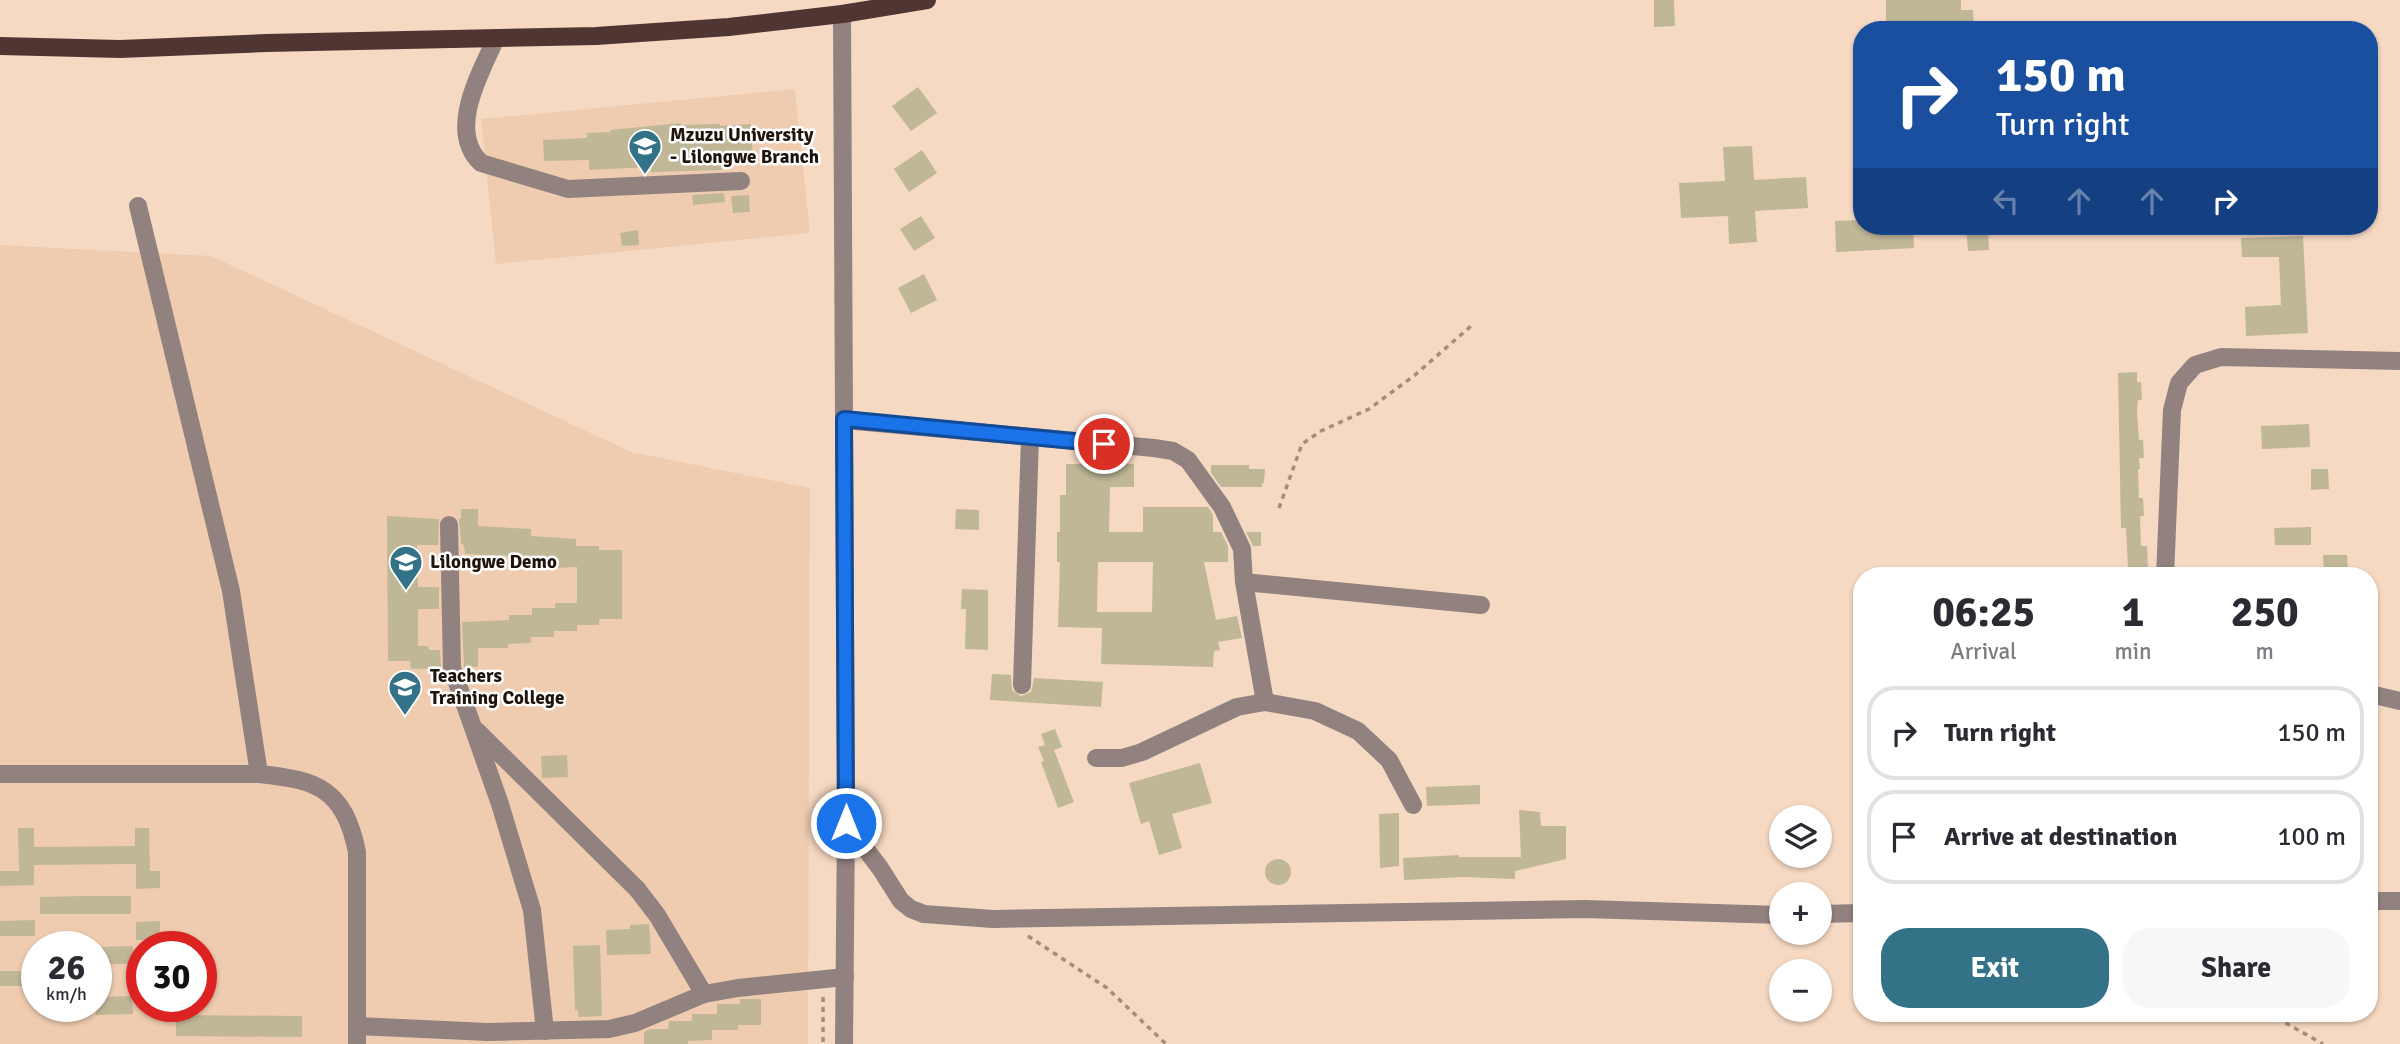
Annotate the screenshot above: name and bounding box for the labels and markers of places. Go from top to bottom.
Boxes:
place label: Mzuzu University - Lilongwe Branch [670,123,819,169]
school or university icon: Mzuzu University - Lilongwe Branch [626,127,664,176]
pin [1074,414,1134,474]
school or university icon: Lilongwe Demo [387,543,425,592]
place label: Lilongwe Demo [430,550,557,574]
place label: Teachers Training College [430,664,564,710]
school or university icon: Teachers Training College [386,668,424,717]

